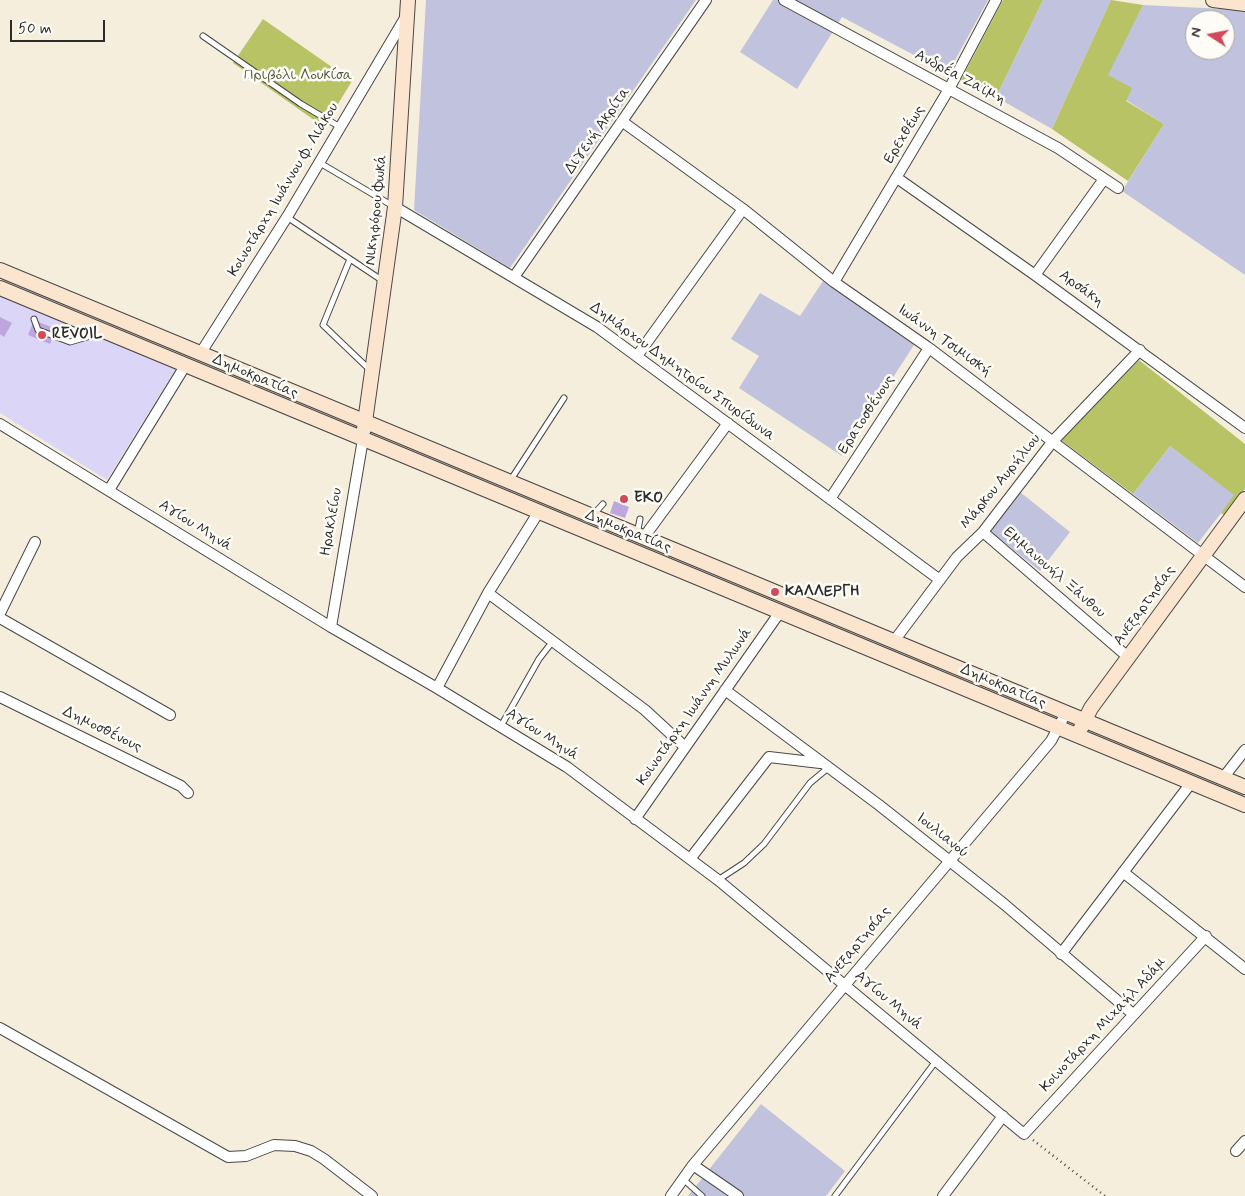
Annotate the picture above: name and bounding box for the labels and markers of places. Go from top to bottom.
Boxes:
place label: REVOIL [52,326,102,344]
marker: REVOIL [36,329,48,341]
place label: EKO [634,490,663,508]
marker: EKO [618,493,630,505]
place label: ΚΑΛΛΕΡΓΗ [785,583,860,601]
marker: ΚΑΛΛΕΡΓΗ [769,586,781,598]

